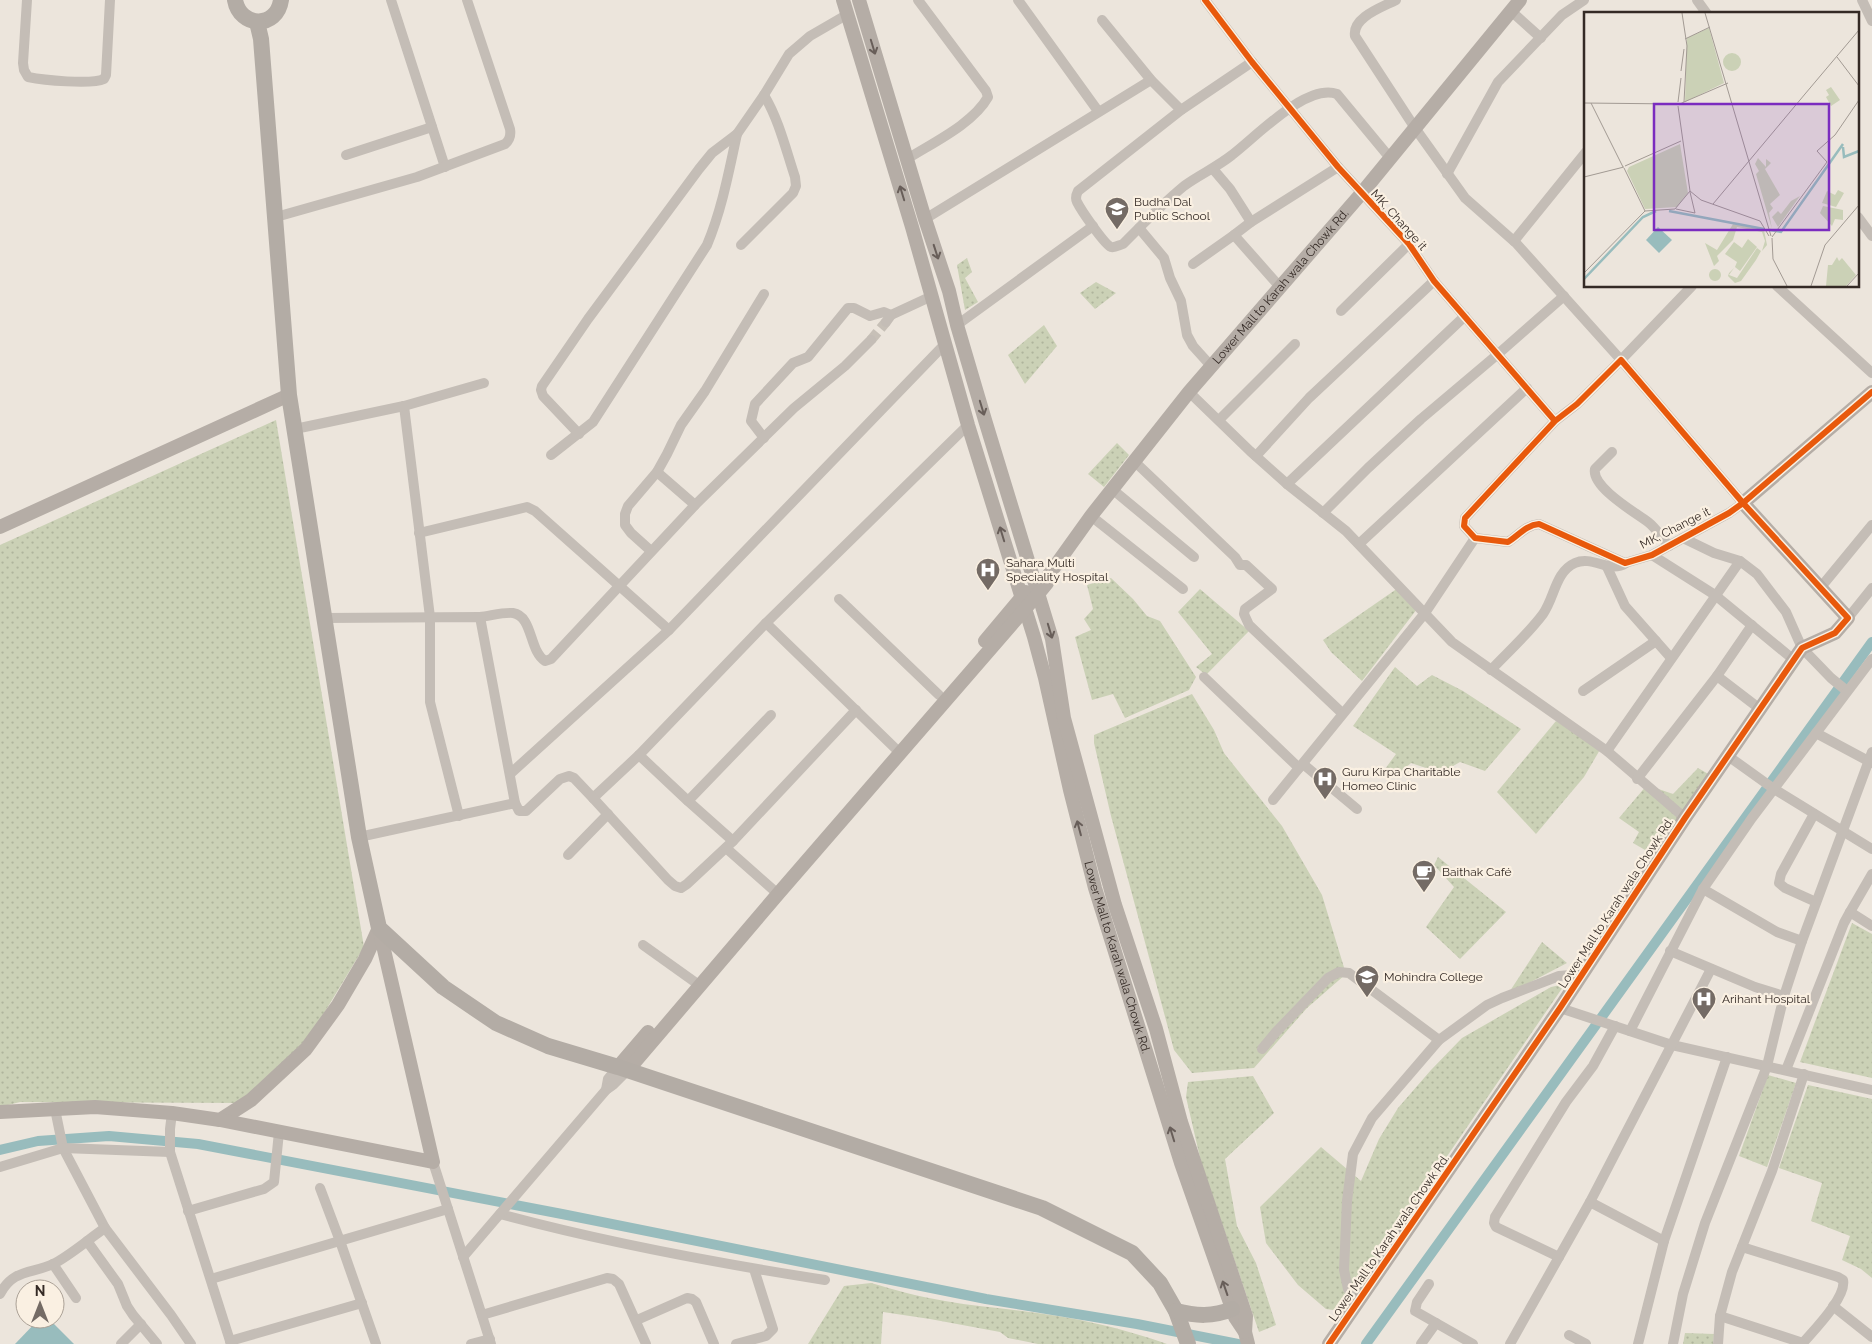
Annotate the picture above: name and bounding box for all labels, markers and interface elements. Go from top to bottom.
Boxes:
inset map [1584,12,1860,288]
one-way arrow [869,38,879,54]
one-way arrow [896,186,906,202]
street label: MK, Change it [1368,187,1430,253]
place label: Budha Dal Public School [1134,195,1211,223]
school or university icon: Budha Dal Public School [1104,196,1130,230]
street label: Lower Mall to Karah wala Chowk Rd. [1210,206,1352,367]
one-way arrow [932,244,941,260]
one-way arrow [977,400,987,416]
street label: MK, Change it [1638,504,1712,552]
one-way arrow [996,526,1006,542]
place label: Sahara Multi Speciality Hospital [1006,556,1109,584]
hospital icon: Sahara Multi Speciality Hospital [975,557,1001,591]
one-way arrow [1045,622,1055,638]
place label: Guru Kirpa Charitable Homeo Clinic [1342,765,1461,793]
hospital icon: Guru Kirpa Charitable Homeo Clinic [1312,766,1338,800]
street label: Lower Mall to Karah wala Chowk Rd. [1556,815,1676,991]
one-way arrow [1074,820,1084,836]
cafe icon: Baithak Café [1411,859,1437,893]
street label: Lower Mall to Karah wala Chowk Rd. [1081,860,1153,1055]
place label: Baithak Café [1442,865,1512,879]
school or university icon: Mohindra College [1354,964,1380,998]
place label: Mohindra College [1384,970,1483,984]
hospital icon: Arihant Hospital [1691,986,1717,1020]
place label: Arihant Hospital [1722,992,1811,1006]
one-way arrow [1167,1127,1176,1142]
street label: Lower Mall to Karah wala Chowk Rd. [1326,1152,1452,1324]
north arrow [15,1279,65,1329]
one-way arrow [1220,1280,1229,1296]
text: N [35,1283,45,1299]

